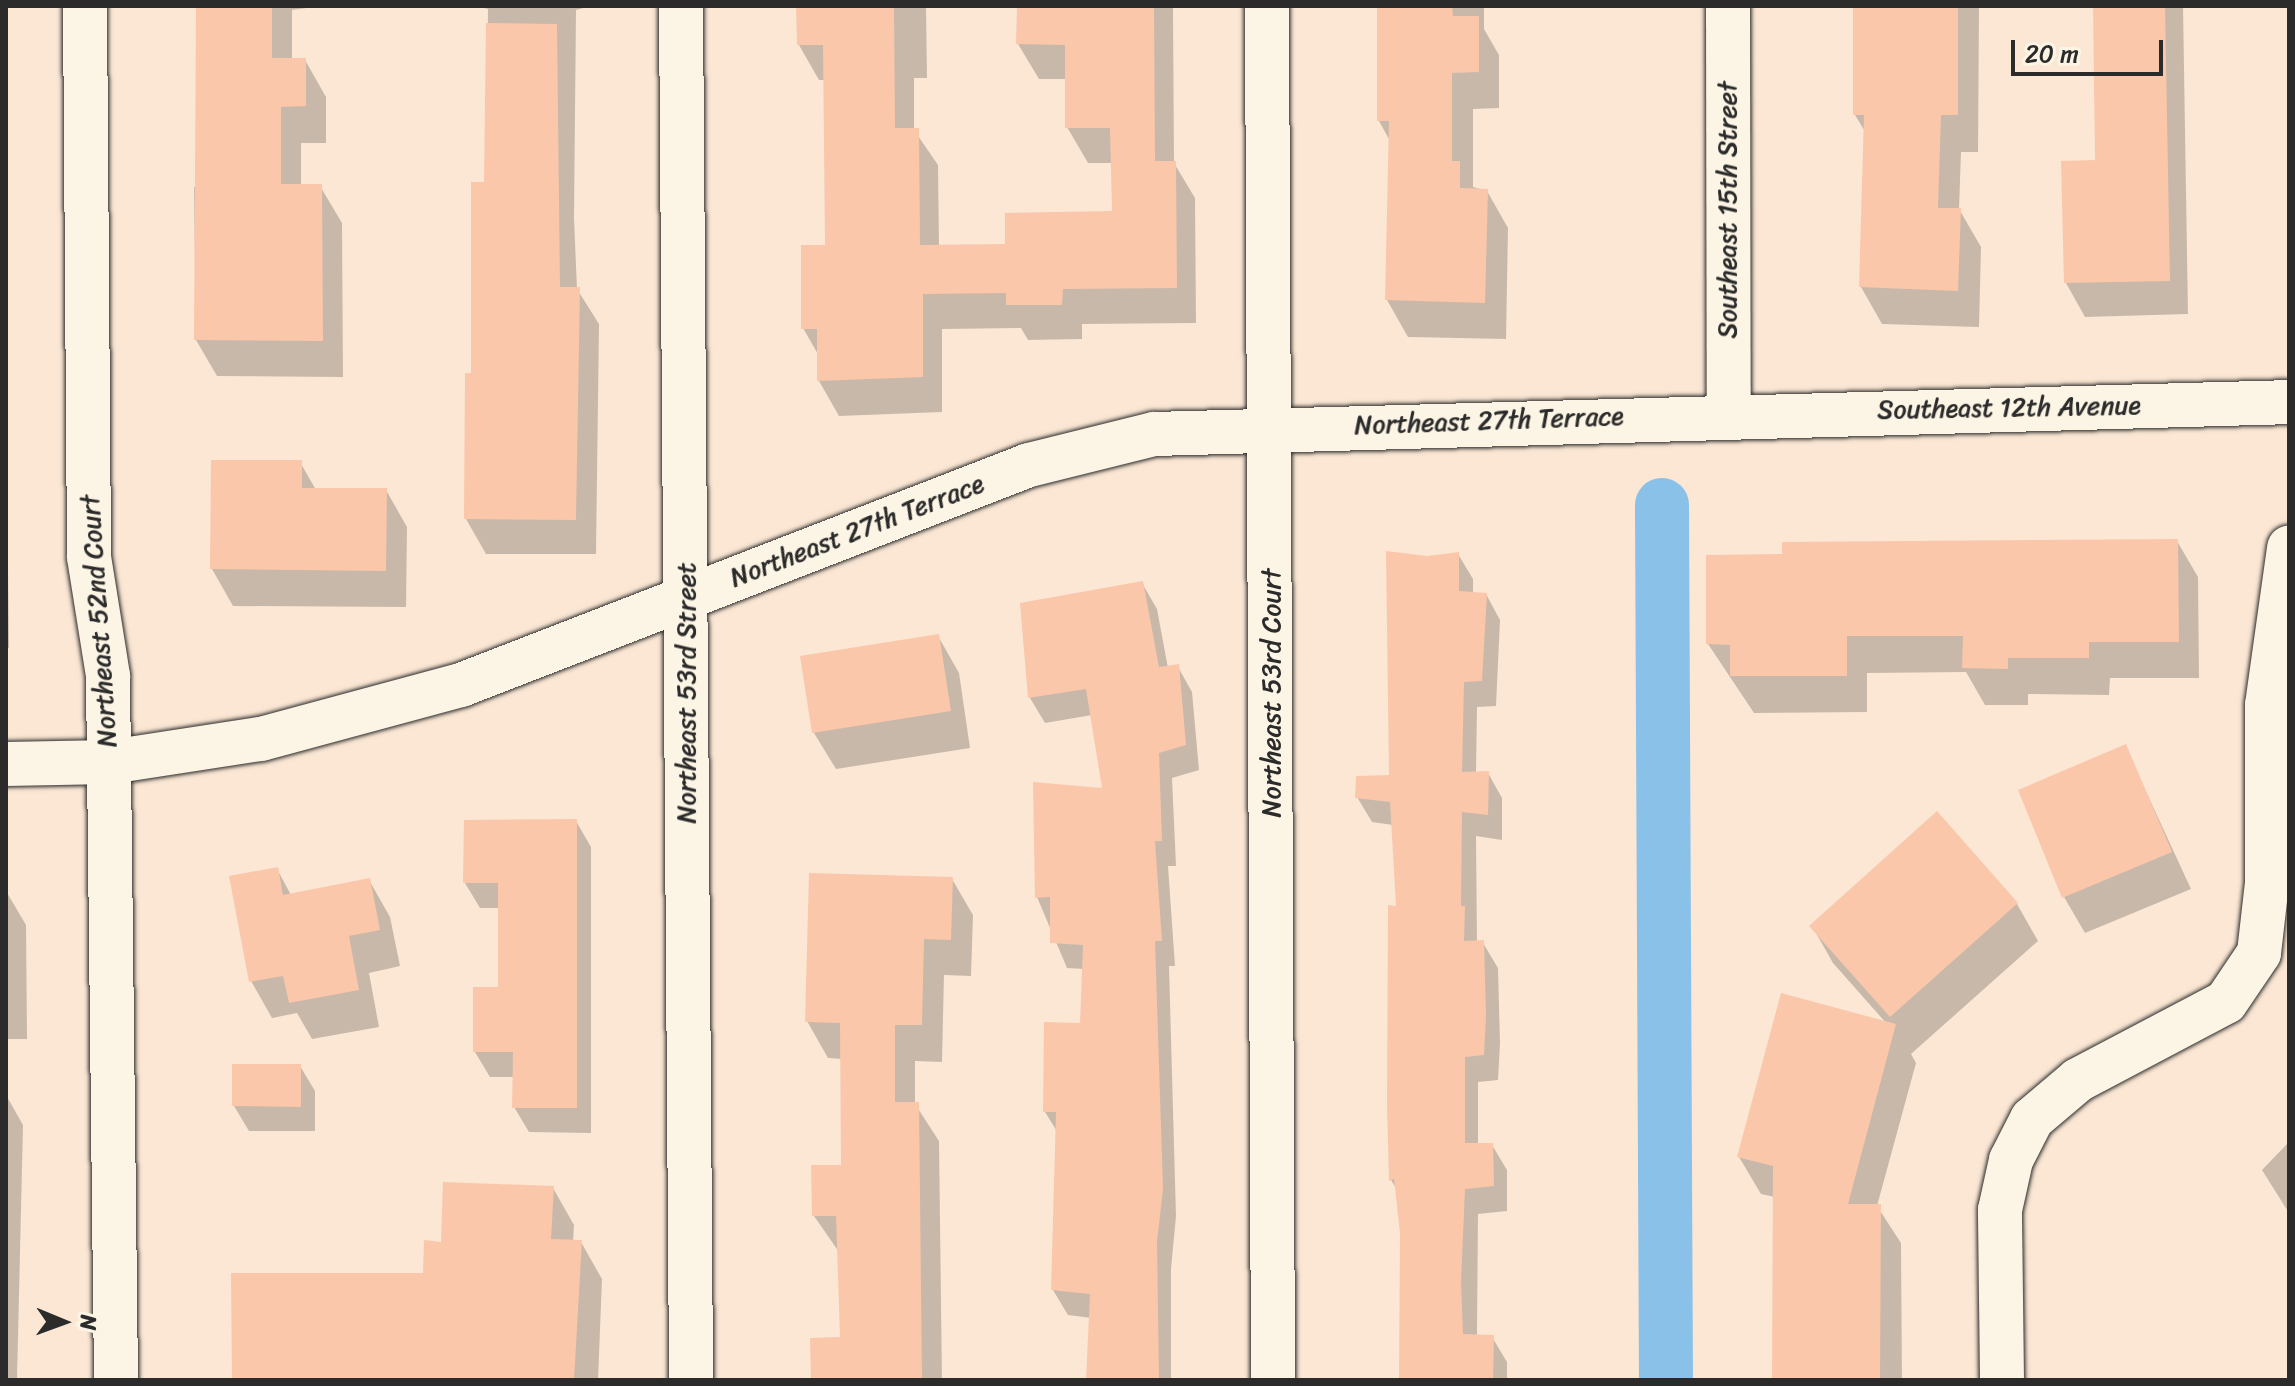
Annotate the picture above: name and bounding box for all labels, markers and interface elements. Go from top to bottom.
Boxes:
scale bar [2015,24,2167,74]
text: 20 m [2025,33,2079,75]
street label: Southeast 15th Street [1712,81,1744,339]
street label: Southeast 12th Avenue [1877,390,2141,426]
street label: Northeast 27th Terrace [1353,401,1625,441]
street label: Northeast 27th Terrace [725,468,989,594]
street label: Northeast 52nd Court [75,493,123,749]
street label: Northeast 53rd Street [671,563,703,823]
street label: Northeast 53rd Court [1256,568,1288,818]
north arrow [24,1282,104,1362]
text: N [69,1314,108,1330]

